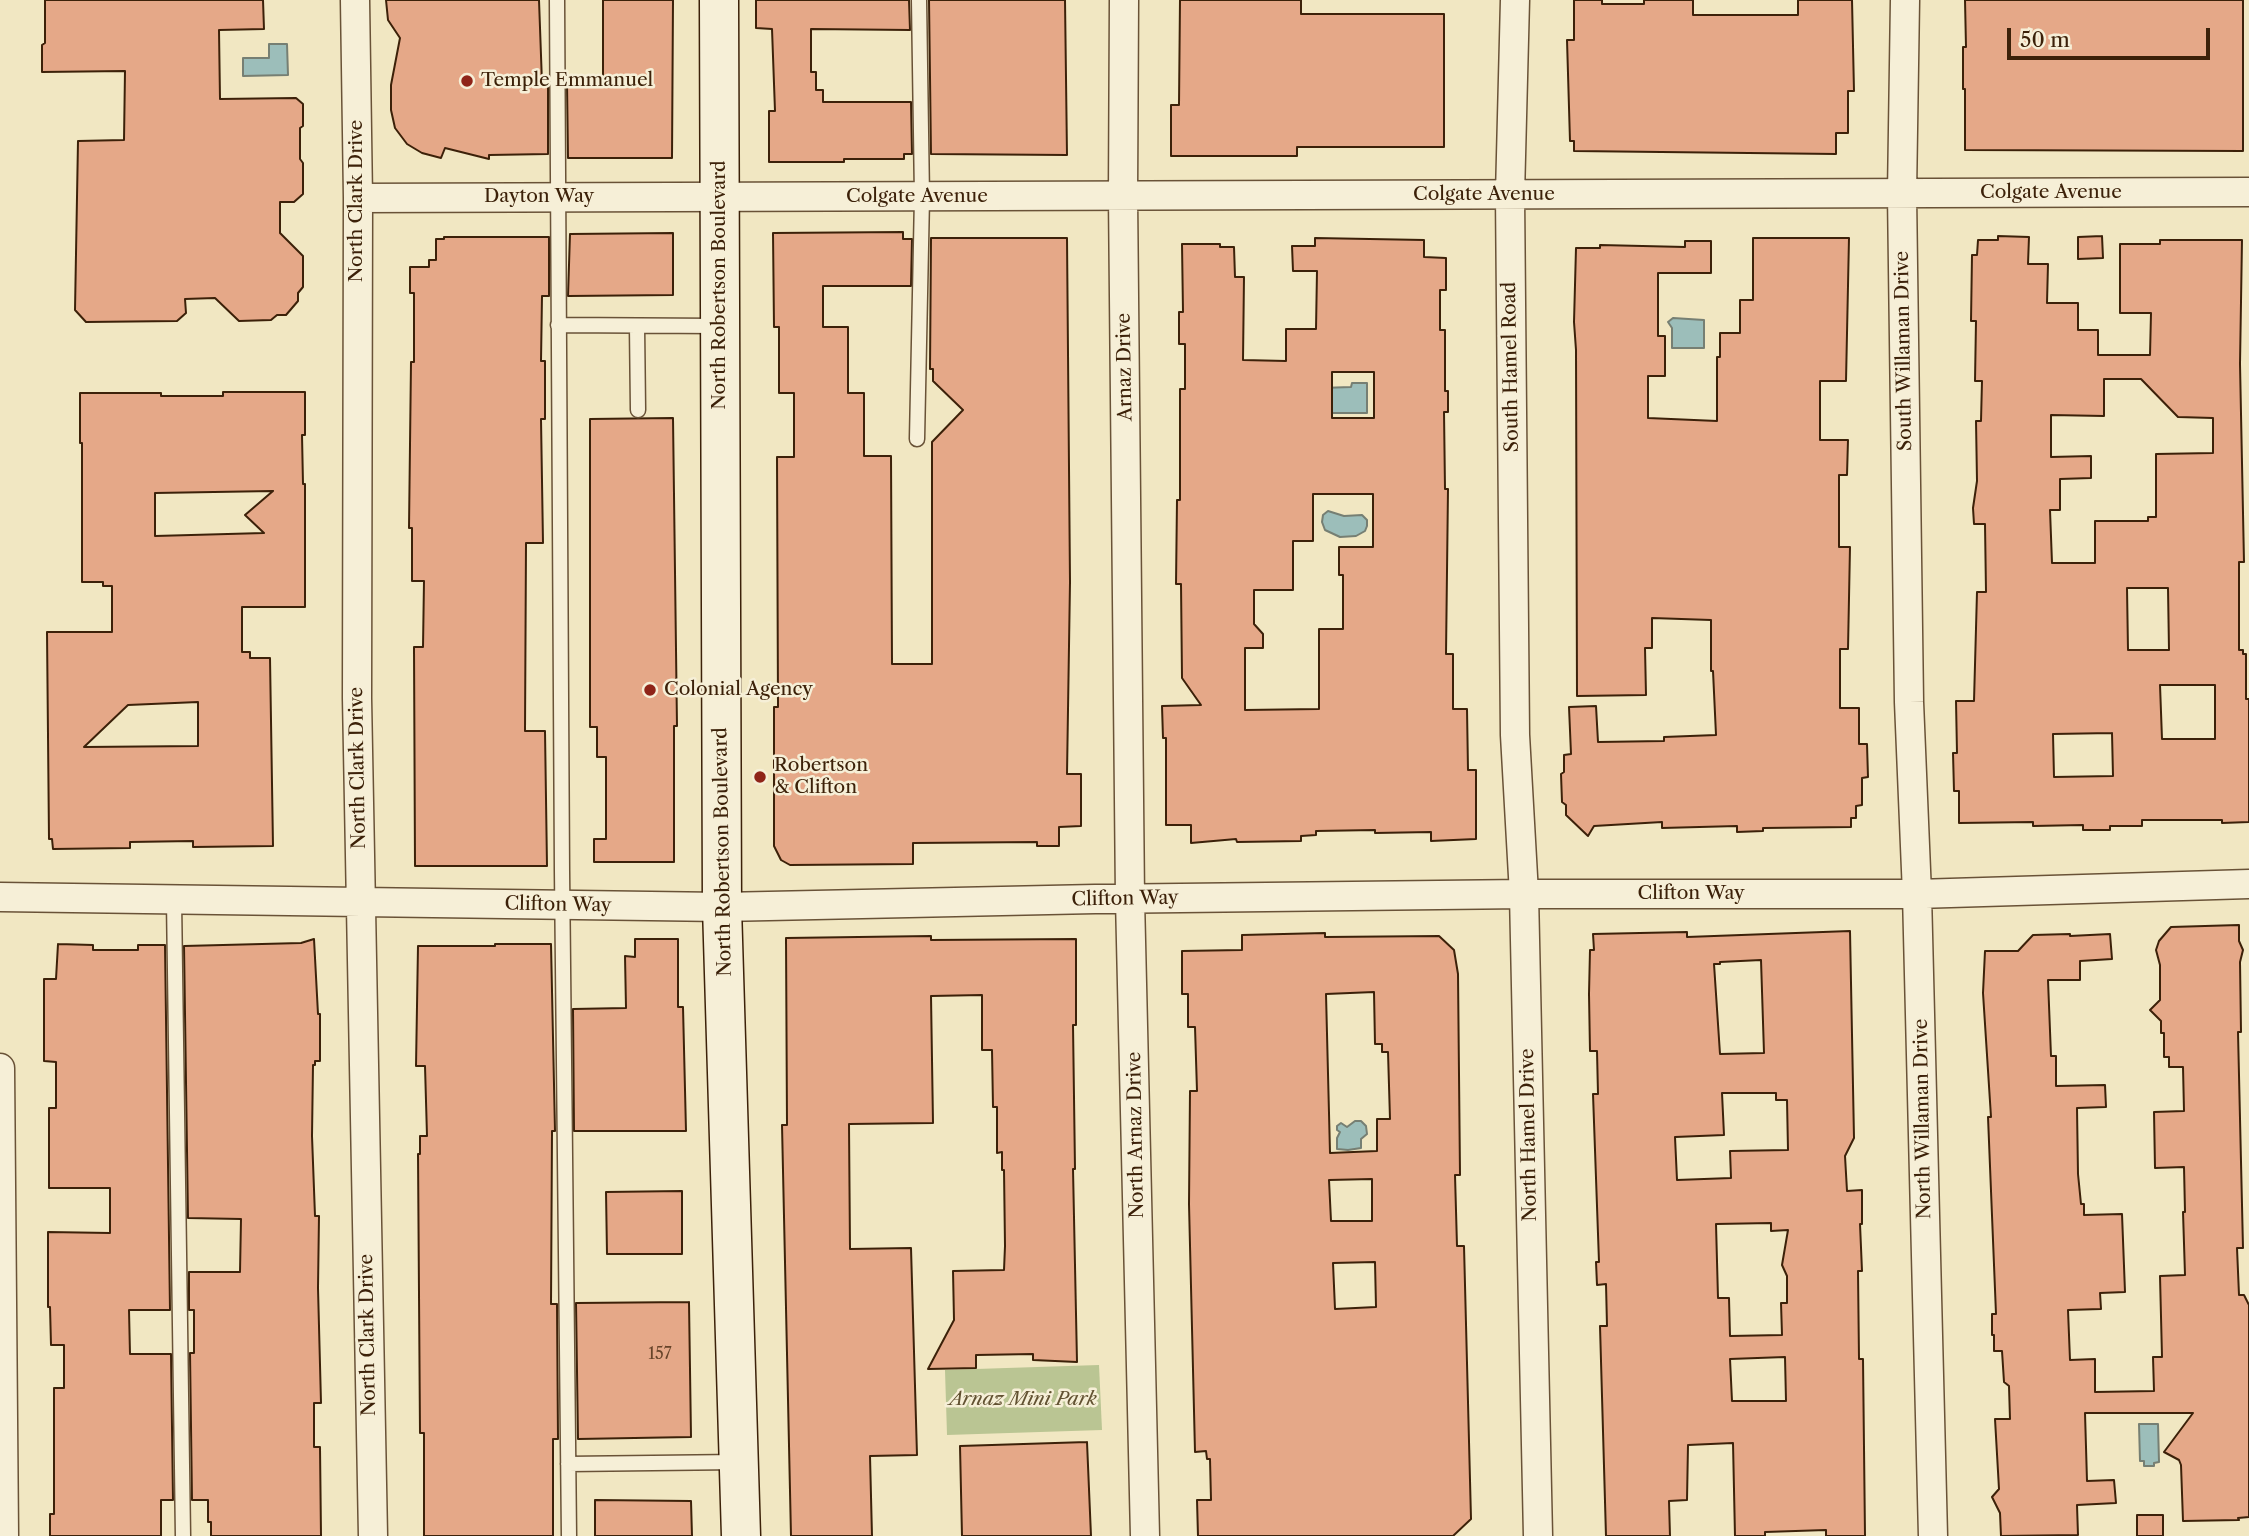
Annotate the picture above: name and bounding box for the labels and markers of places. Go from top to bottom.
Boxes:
place label: Temple Emmanuel [481,70,653,92]
marker: Temple Emmanuel [459,73,475,89]
place label: Colonial Agency [664,679,813,701]
marker: Colonial Agency [642,682,658,698]
place label: Robertson & Clifton [774,755,868,799]
marker: Robertson & Clifton [752,769,768,785]

